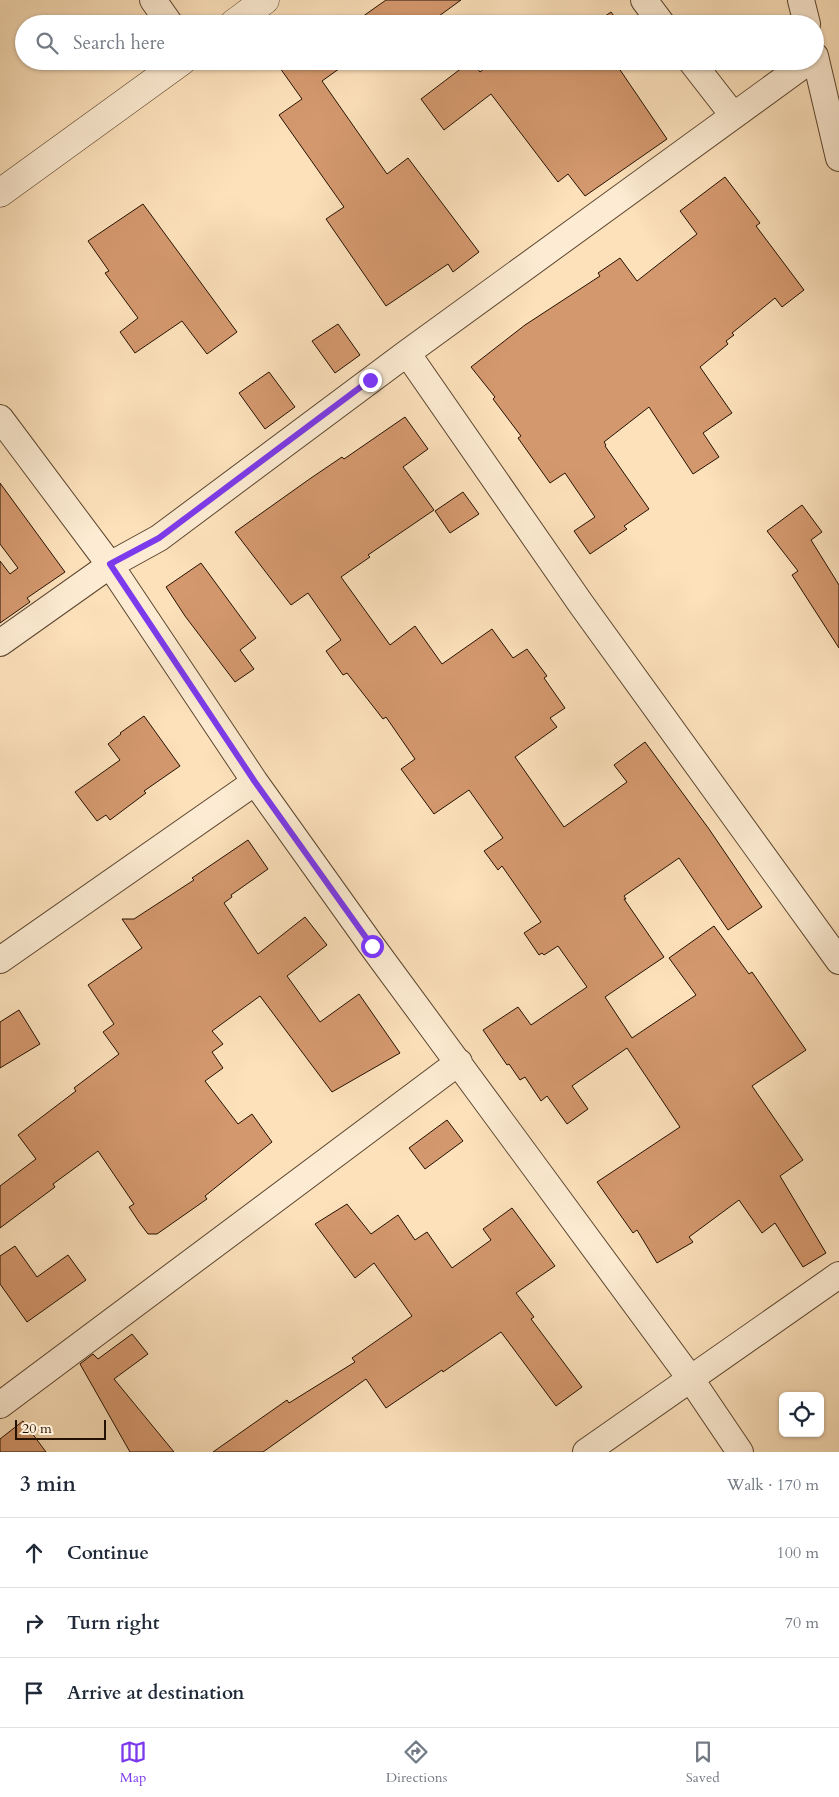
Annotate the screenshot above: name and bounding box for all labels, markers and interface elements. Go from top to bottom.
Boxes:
search box [15,15,824,70]
icon: search [33,29,61,57]
text: Search here [73,30,165,56]
route end [359,369,382,392]
route start [361,935,384,958]
map controls [779,1392,824,1437]
button: locate [779,1392,824,1437]
scale bar [15,1417,106,1440]
text: 20 m [22,1419,52,1438]
text: 3 min [20,1470,76,1499]
text: Walk · 170 m [727,1474,819,1496]
icon: ahead [20,1539,48,1567]
text: Continue [67,1540,149,1566]
text: 100 m [777,1542,819,1564]
icon: right [20,1609,48,1637]
text: Turn right [67,1610,159,1636]
text: 70 m [785,1612,819,1634]
icon: arrive [20,1679,48,1707]
text: Arrive at destination [67,1680,244,1706]
tab: Map [119,1738,147,1787]
tab: Directions [386,1738,447,1787]
tab: Saved [686,1738,720,1787]

